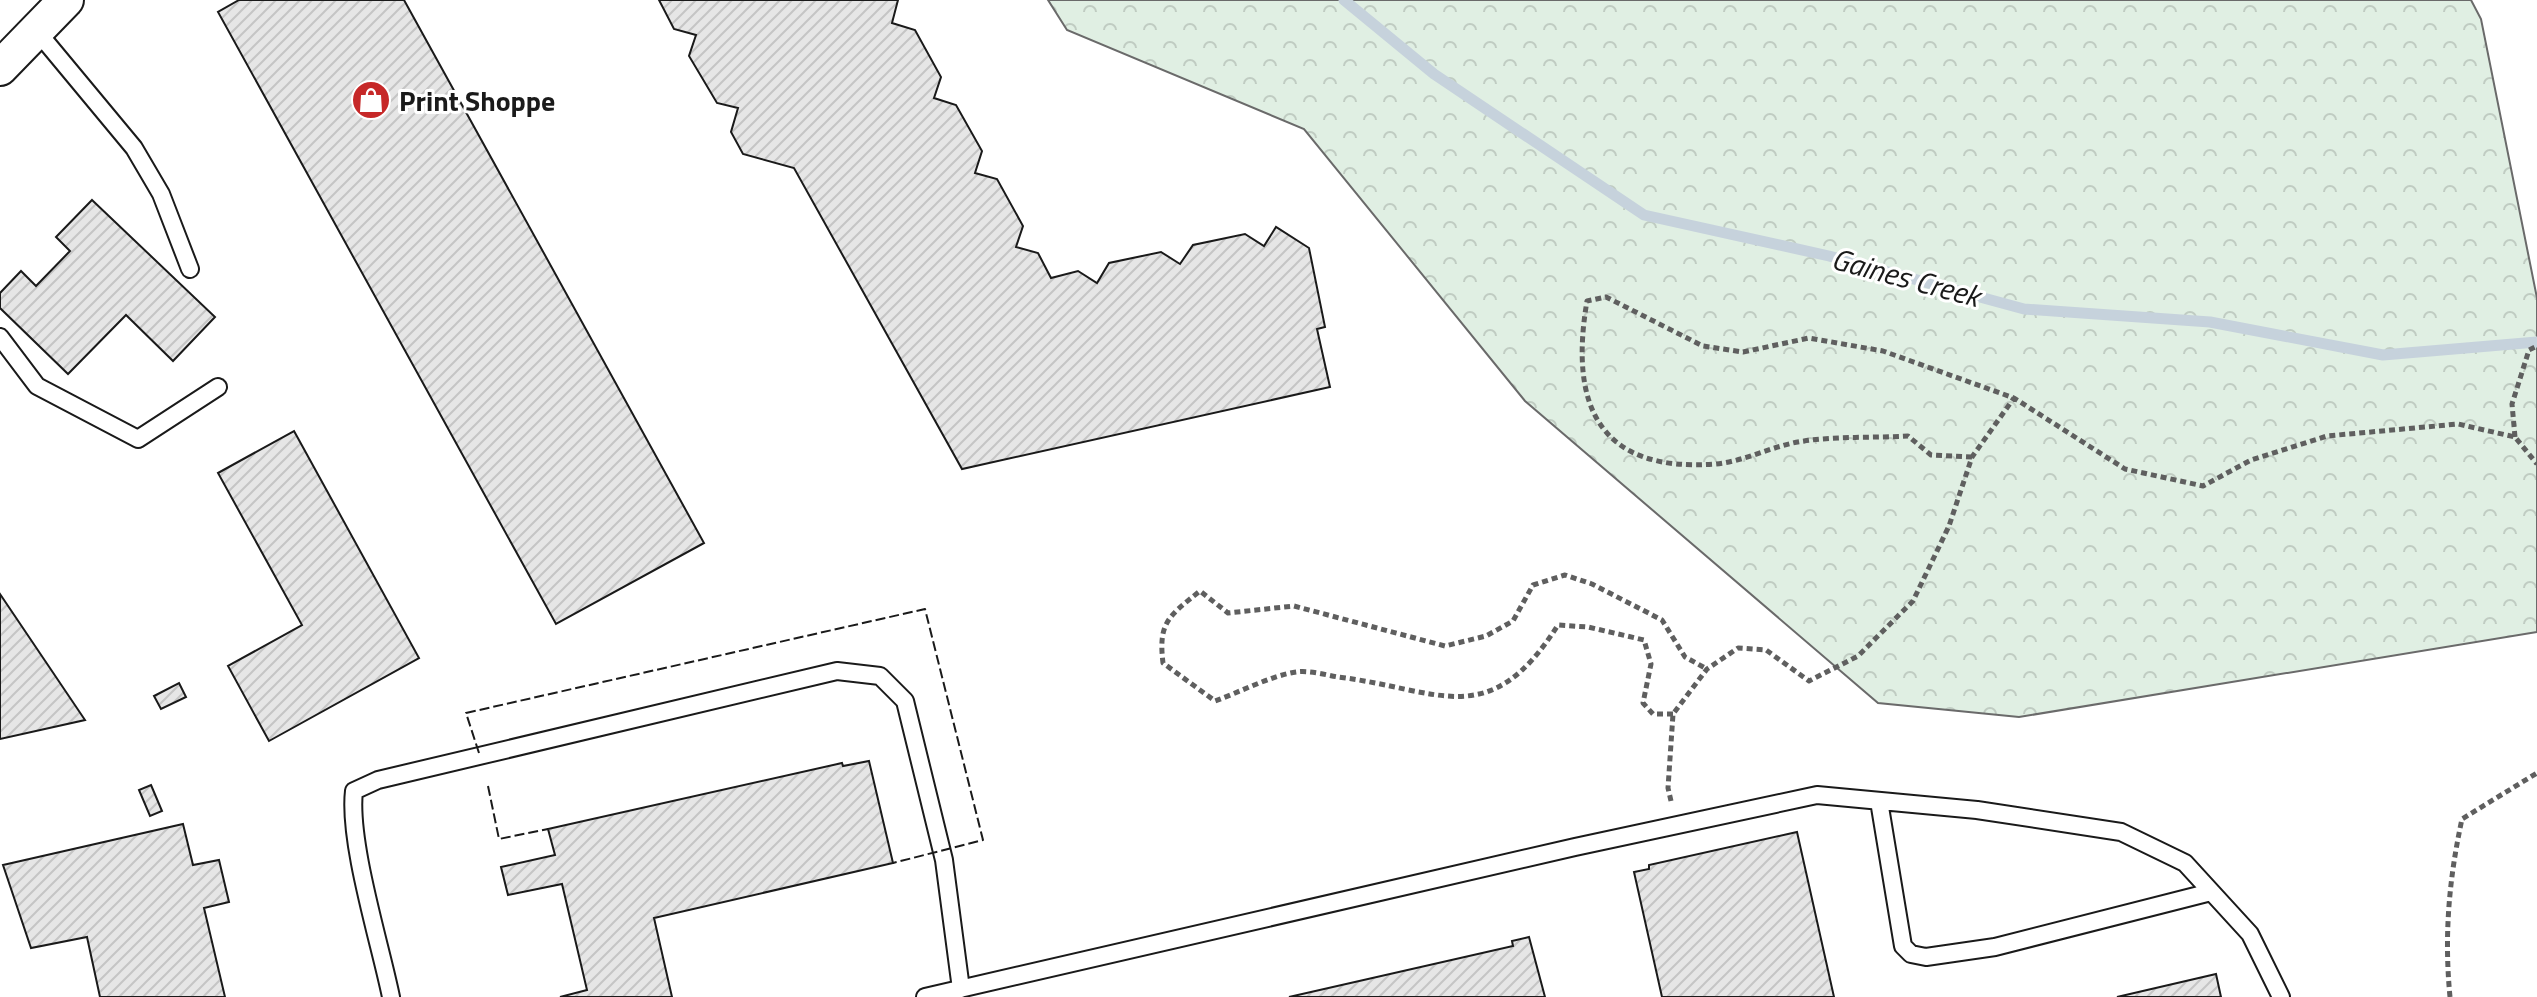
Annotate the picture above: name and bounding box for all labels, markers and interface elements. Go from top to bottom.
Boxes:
shop icon: Print Shoppe [350,79,392,121]
place label: Print Shoppe [399,79,555,122]
water label: Gaines Creek [1827,235,1989,320]

